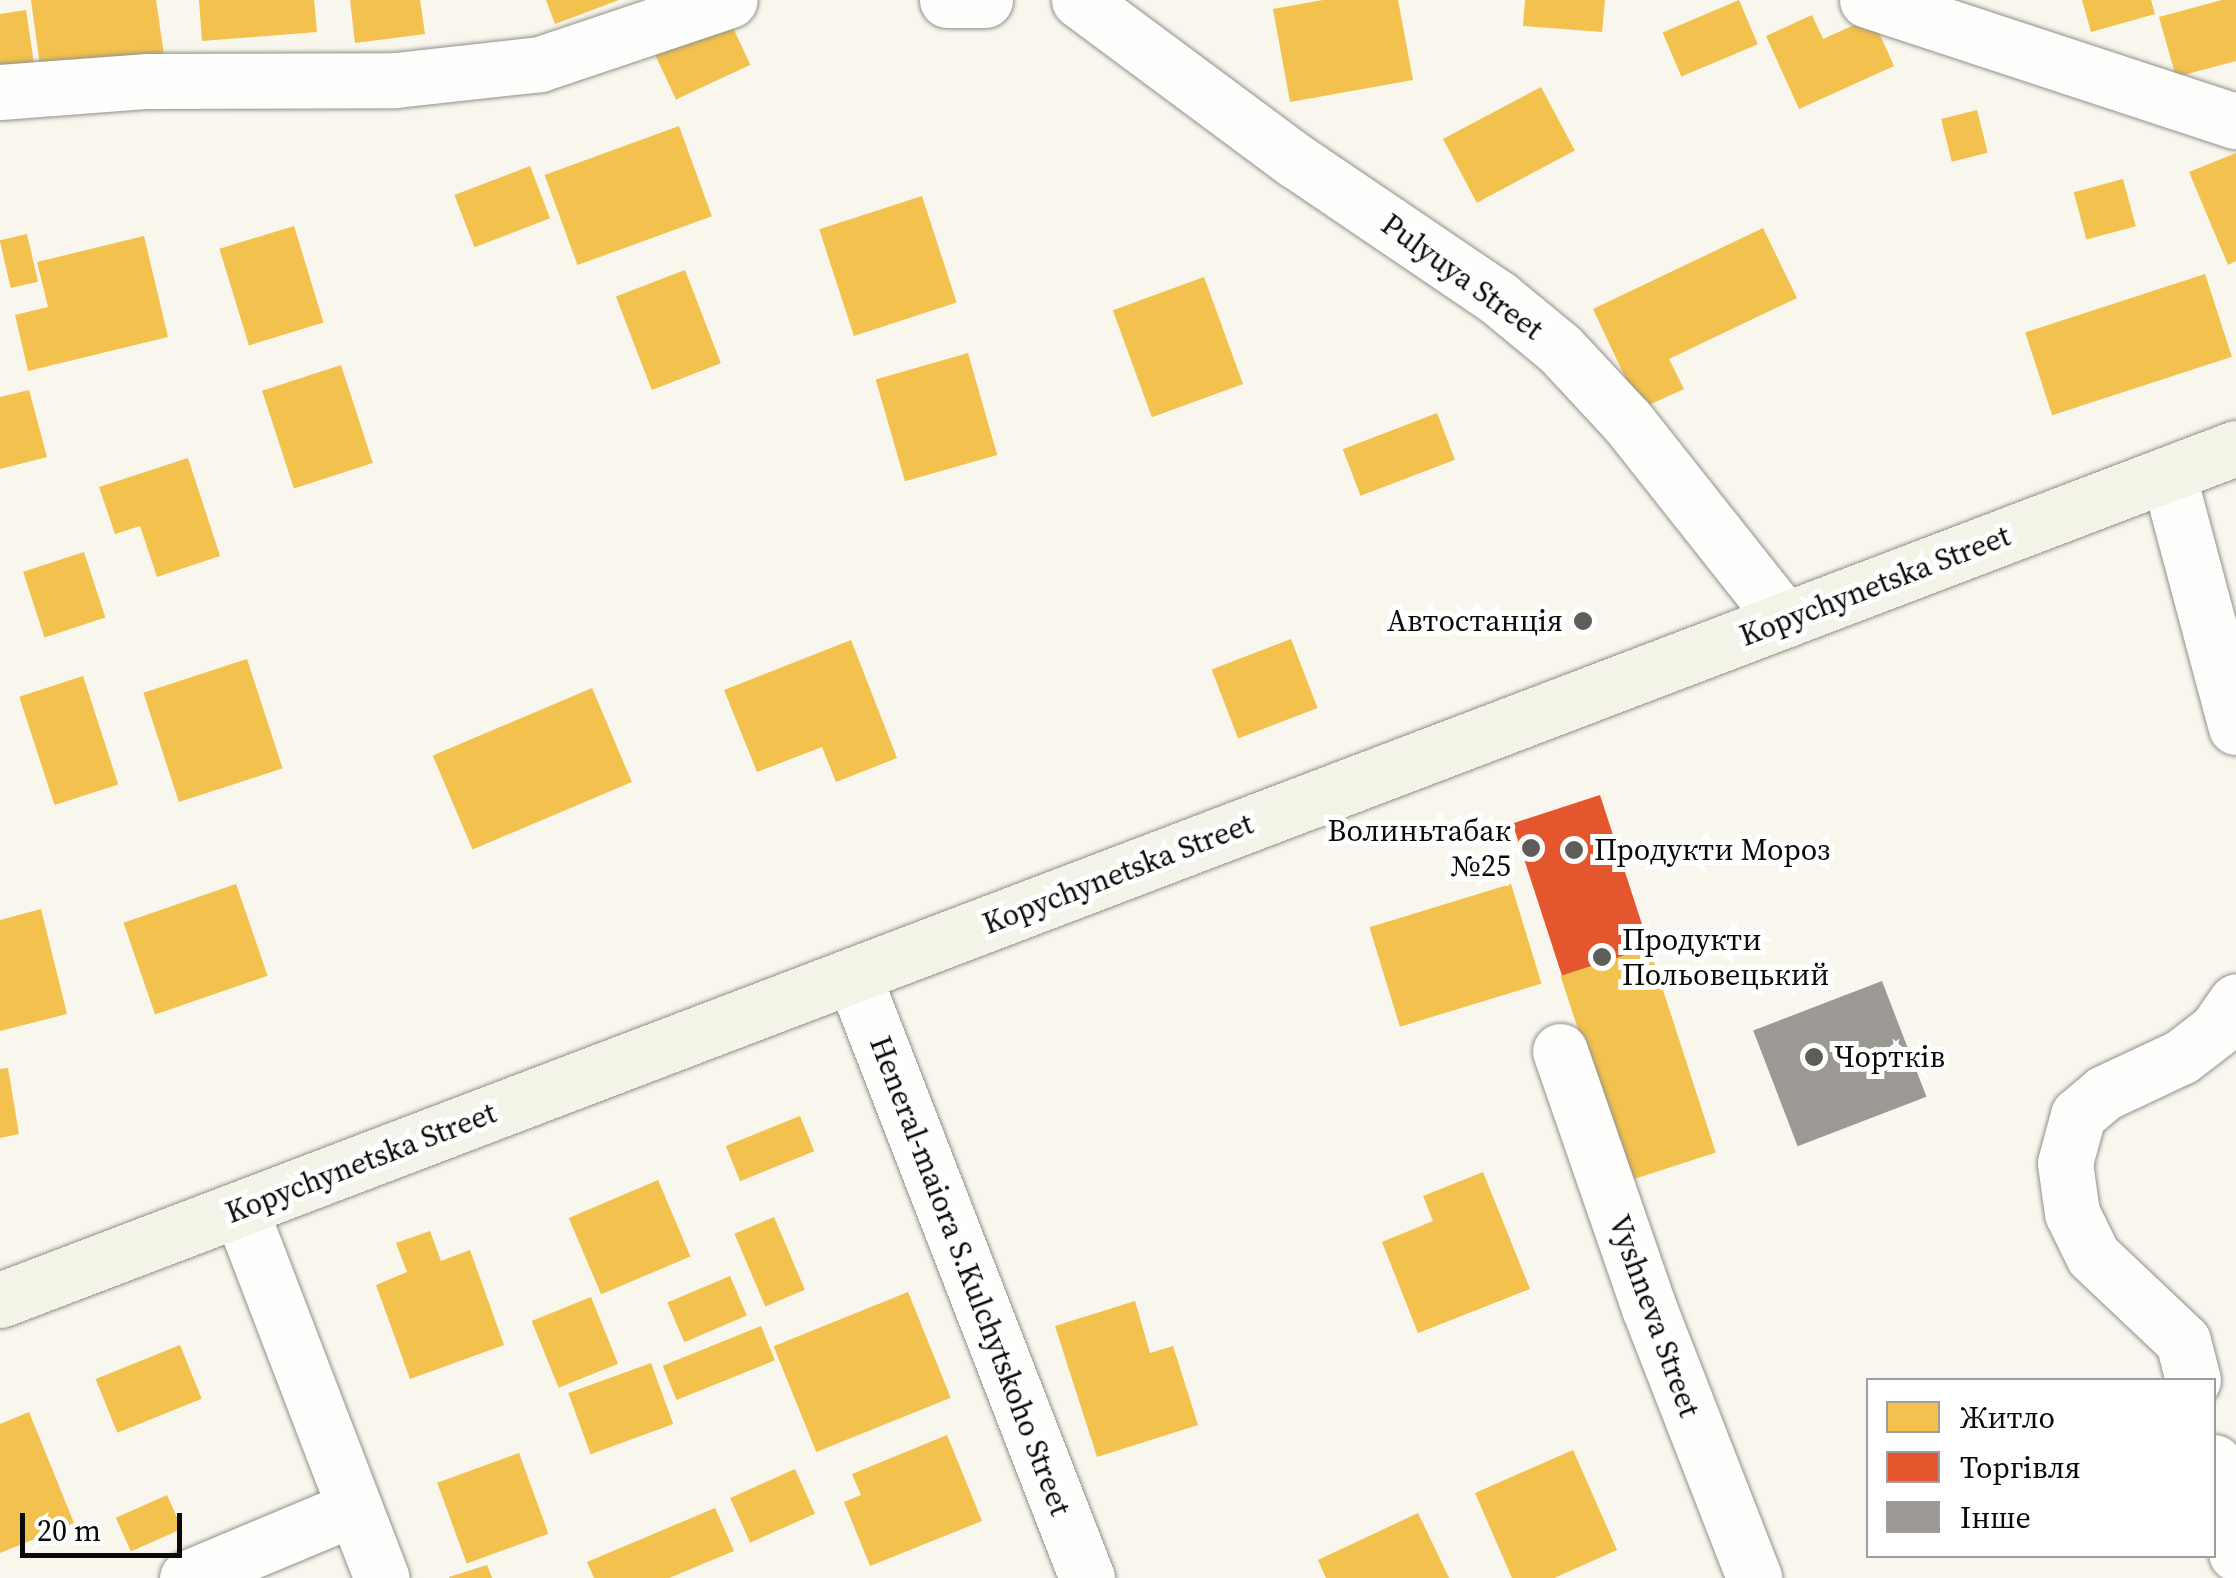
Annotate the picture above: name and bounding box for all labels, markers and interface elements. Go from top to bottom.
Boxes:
street label: Pulyuya Street [1374,206,1550,348]
street label: Kopychynetska Street [1735,518,2015,654]
place label: Автостанція [1387,603,1563,639]
marker: Автостанція [1572,610,1594,632]
street label: Kopychynetska Street [978,806,1258,942]
place label: Волиньтабак №25 [1328,813,1511,884]
place label: Продукти Мороз [1594,832,1830,868]
marker: Волиньтабак №25 [1520,837,1542,859]
marker: Продукти Мороз [1563,839,1585,861]
place label: Продукти Польовецький [1622,922,1829,992]
marker: Продукти Польовецький [1591,946,1613,968]
street label: Heneral-maiora S.Kulchytskoho Street [862,1031,1078,1521]
place label: Чортків [1834,1039,1945,1075]
marker: Чортків [1803,1046,1825,1068]
street label: Kopychynetska Street [221,1095,501,1231]
street label: Vyshneva Street [1601,1210,1707,1422]
legend [1866,1378,2216,1558]
text: Житло [1960,1397,2055,1438]
text: Торгівля [1960,1447,2081,1488]
scale bar [25,1493,188,1555]
text: Інше [1960,1497,2031,1538]
text: 20 m [37,1510,101,1551]

